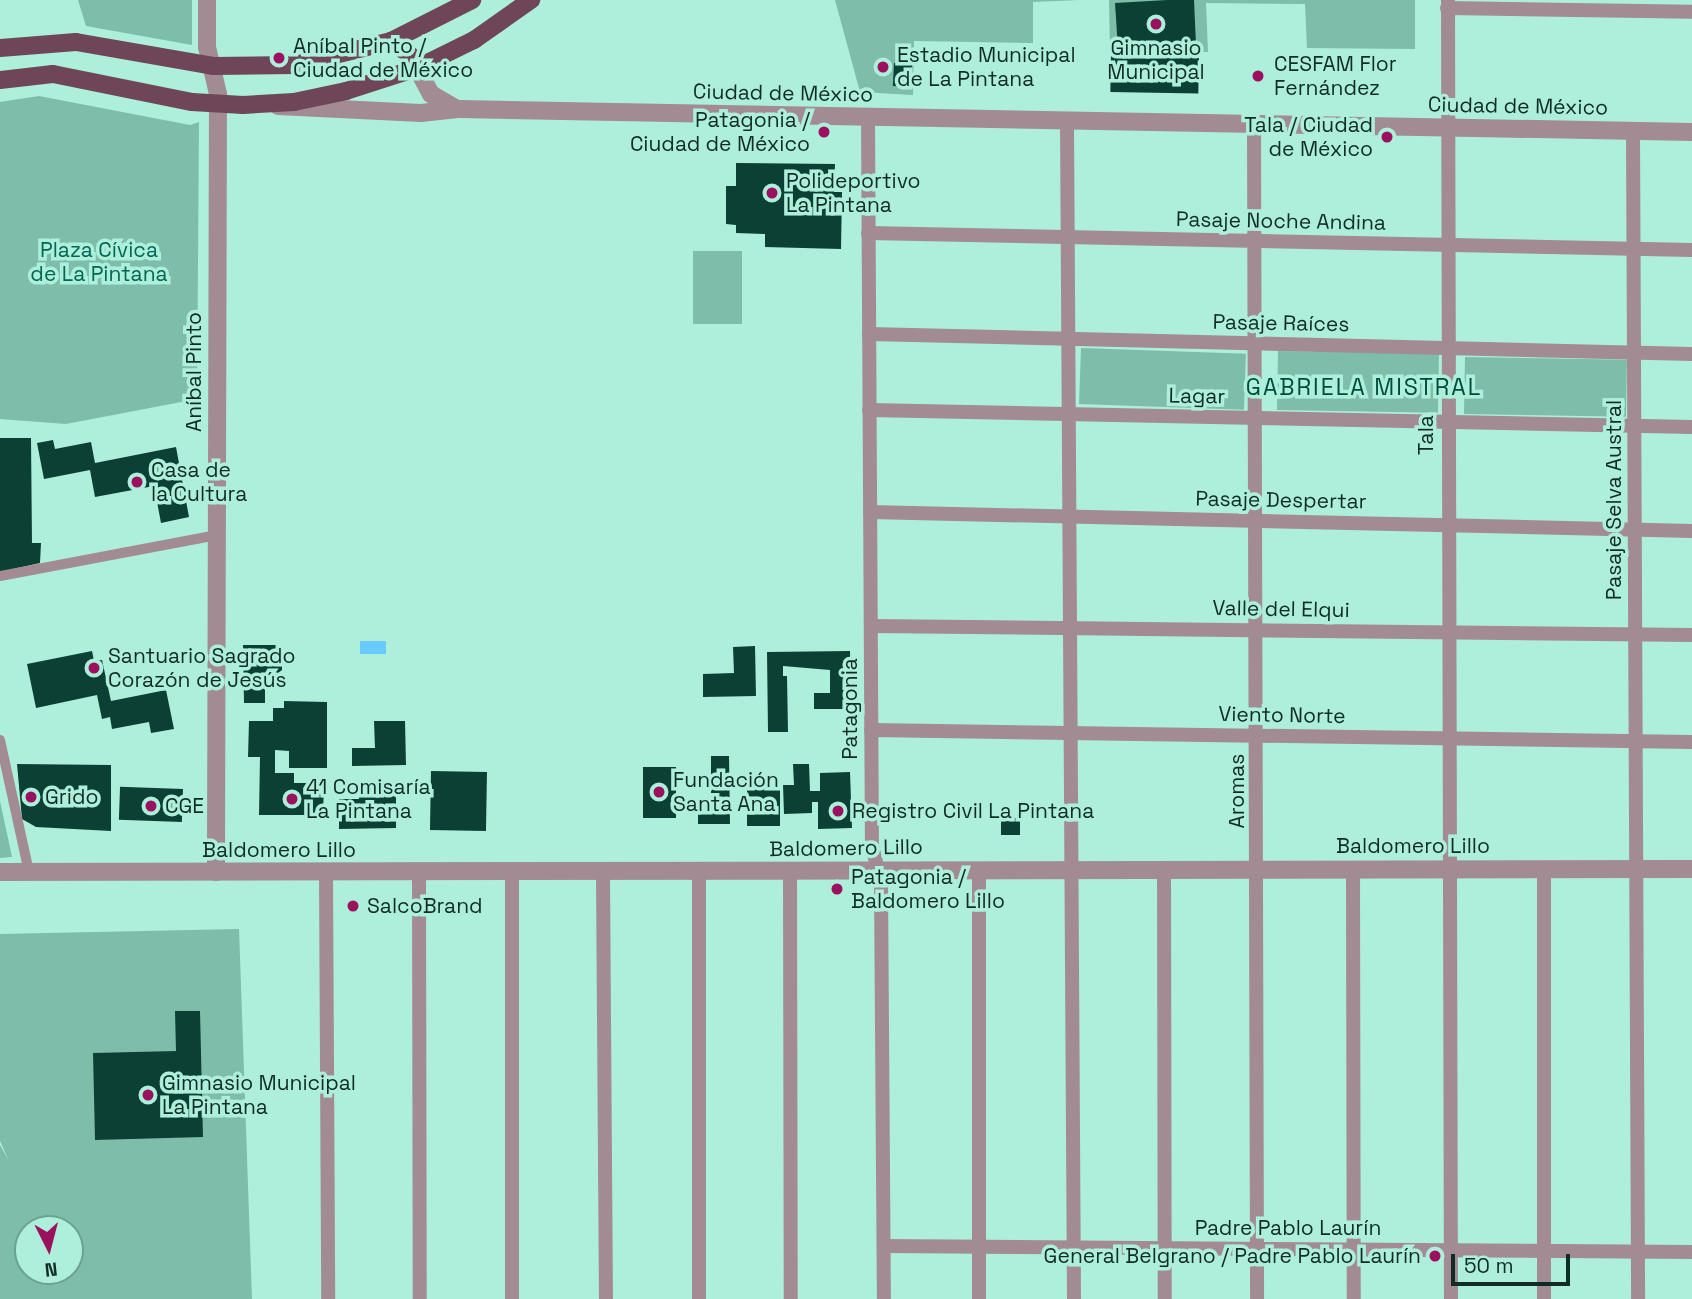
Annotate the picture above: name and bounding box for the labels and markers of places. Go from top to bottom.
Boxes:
marker: Gimnasio Municipal [1148,16,1164,32]
place label: Aníbal Pinto / Ciudad de México [293,33,473,83]
place label: Gimnasio Municipal [1107,35,1205,85]
place label: Estadio Municipal de La Pintana [897,42,1076,92]
marker: Aníbal Pinto / Ciudad de México [271,50,287,66]
place label: CESFAM Flor Fernández [1274,51,1397,101]
marker: Estadio Municipal de La Pintana [875,59,891,75]
marker: CESFAM Flor Fernández [1248,66,1268,86]
place label: Patagonia / Ciudad de México [630,107,810,157]
place label: Tala / Ciudad de México [1244,112,1373,162]
marker: Patagonia / Ciudad de México [816,124,832,140]
marker: Tala / Ciudad de México [1379,129,1395,145]
place label: Polideportivo La Pintana [786,168,921,218]
marker: Polideportivo La Pintana [764,185,780,201]
place label: Casa de la Cultura [151,457,247,507]
marker: Casa de la Cultura [129,474,145,490]
place label: Santuario Sagrado Corazón de Jesús [108,643,296,693]
marker: Santuario Sagrado Corazón de Jesús [86,660,102,676]
place label: Fundación Santa Ana [673,767,779,817]
place label: 41 Comisaría La Pintana [306,774,431,824]
place label: Grido [45,784,98,810]
marker: Fundación Santa Ana [651,784,667,800]
marker: Grido [23,789,39,805]
marker: 41 Comisaría La Pintana [284,791,300,807]
place label: CGE [165,793,204,819]
marker: CGE [143,798,159,814]
place label: Registro Civil La Pintana [852,798,1094,824]
marker: Registro Civil La Pintana [830,803,846,819]
place label: Patagonia / Baldomero Lillo [851,864,1005,914]
marker: Patagonia / Baldomero Lillo [829,881,845,897]
place label: SalcoBrand [367,893,483,919]
marker: SalcoBrand [345,898,361,914]
place label: Gimnasio Municipal La Pintana [162,1070,356,1120]
marker: Gimnasio Municipal La Pintana [140,1087,156,1103]
place label: General Belgrano / Padre Pablo Laurín [1044,1243,1421,1269]
marker: General Belgrano / Padre Pablo Laurín [1427,1248,1443,1264]

